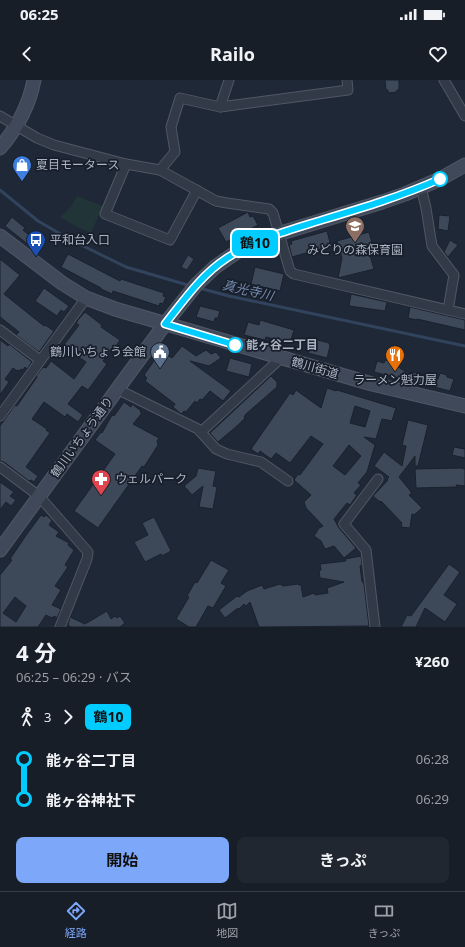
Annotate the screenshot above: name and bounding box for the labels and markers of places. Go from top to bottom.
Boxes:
shop icon: 夏目モータース [11,154,33,182]
place label: 夏目モータース [36,156,119,173]
unlabelled marker [432,171,448,187]
school or university icon: みどりの森保育園 [344,215,366,243]
bus stop icon: 平和台入口 [25,229,47,257]
place label: 平和台入口 [50,231,110,248]
place label: みどりの森保育園 [307,241,403,258]
place label: 能ヶ谷二丁目 [246,336,318,353]
marker: 能ヶ谷二丁目 [227,337,243,353]
public building icon: 鶴川いちょう会館 [149,341,171,369]
place label: 鶴川いちょう会館 [50,343,146,360]
restaurant icon: ラーメン魁力屋 [384,344,406,372]
place label: ラーメン魁力屋 [353,371,437,388]
pharmacy icon: ウェルパーク [90,468,112,496]
place label: ウェルパーク [115,470,187,487]

